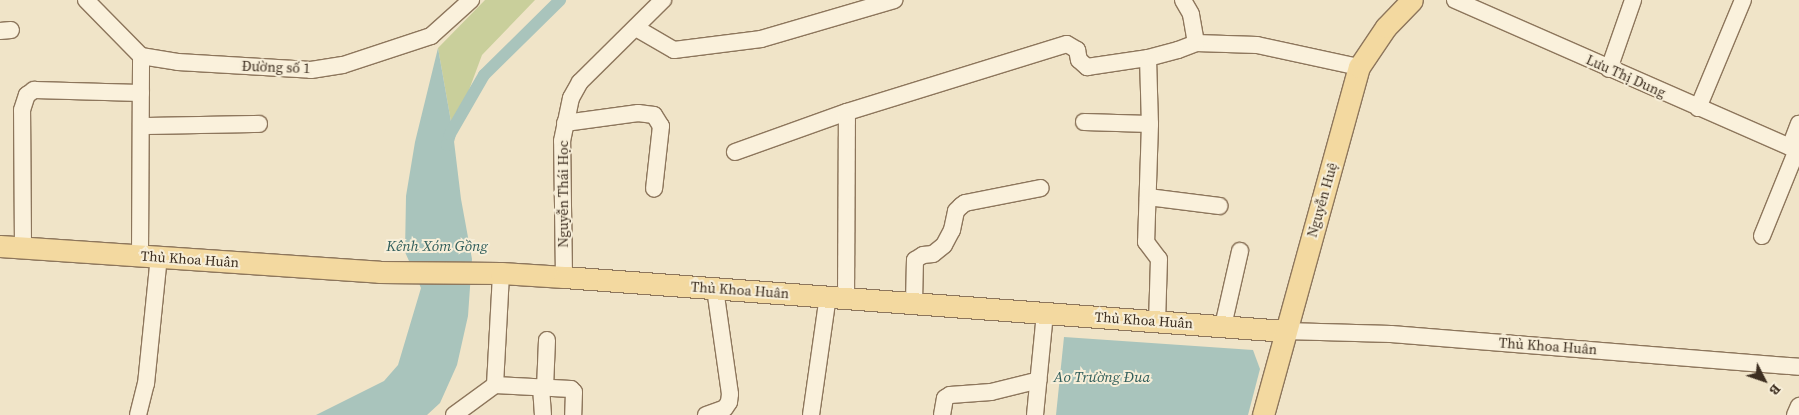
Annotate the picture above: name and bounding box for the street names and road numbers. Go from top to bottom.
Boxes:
street label: Lưu Thị Dung [1583,51,1669,101]
street label: Đường số 1 [241,57,311,77]
street label: Nguyễn Thái Học [555,140,571,248]
street label: Nguyễn Huệ [1303,161,1341,239]
street label: Thủ Khoa Huân [140,247,240,271]
street label: Thủ Khoa Huân [690,278,790,302]
street label: Thủ Khoa Huân [1094,308,1194,332]
street label: Thủ Khoa Huân [1498,334,1598,358]

